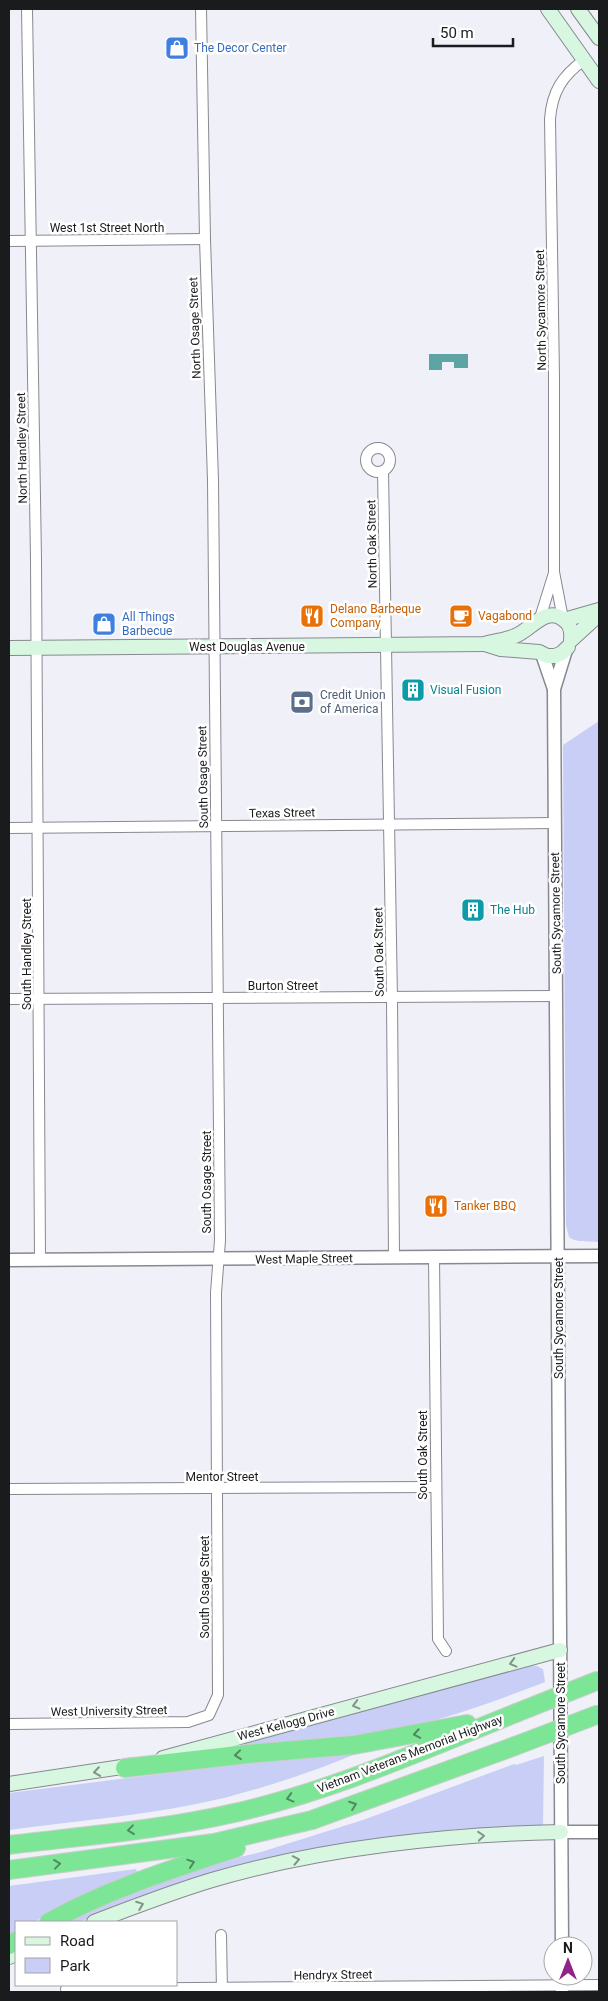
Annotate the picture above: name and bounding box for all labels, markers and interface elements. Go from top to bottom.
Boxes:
scale bar [433,15,513,47]
text: 50 m [440,24,474,42]
shop icon: The Decor Center [164,35,190,61]
place label: The Decor Center [194,41,287,55]
street label: West 1st Street North [50,221,164,235]
street label: North Sycamore Street [533,249,549,371]
street label: North Osage Street [186,277,204,379]
street label: North Handley Street [14,392,30,504]
street label: North Oak Street [364,499,380,589]
place label: Delano Barbeque Company [330,602,421,630]
restaurant icon: Delano Barbeque Company [299,603,325,629]
cafe icon: Vagabond [448,603,474,629]
place label: Vagabond [478,609,532,623]
place label: All Things Barbecue [122,610,175,638]
shop icon: All Things Barbecue [91,611,117,637]
street label: West Douglas Avenue [189,640,305,654]
building icon: Visual Fusion [400,677,426,703]
place label: Visual Fusion [430,683,502,697]
place label: Credit Union of America [320,688,386,716]
bank icon: Credit Union of America [289,689,315,715]
street label: South Osage Street [195,725,211,829]
street label: Texas Street [249,805,315,821]
street label: South Sycamore Street [548,852,564,974]
building icon: The Hub [460,897,486,923]
street label: South Handley Street [20,898,34,1010]
place label: The Hub [490,903,535,917]
street label: South Oak Street [371,907,387,997]
street label: Burton Street [248,979,318,993]
street label: South Osage Street [200,1131,214,1233]
restaurant icon: Tanker BBQ [423,1193,449,1219]
place label: Tanker BBQ [454,1199,516,1213]
street label: West Maple Street [255,1251,353,1267]
street label: South Sycamore Street [552,1257,566,1379]
street label: South Oak Street [416,1410,430,1500]
street label: Mentor Street [186,1470,258,1484]
street label: South Osage Street [198,1536,212,1638]
one-way arrow [510,1657,518,1667]
street label: South Sycamore Street [554,1662,568,1784]
one-way arrow [353,1700,361,1710]
street label: West University Street [51,1703,168,1719]
street label: West Kellogg Drive [236,1704,336,1744]
street label: Vietnam Veterans Memorial Highway [315,1712,505,1796]
one-way arrow [413,1729,421,1739]
one-way arrow [234,1749,242,1760]
one-way arrow [93,1766,101,1777]
one-way arrow [287,1792,295,1802]
one-way arrow [348,1801,357,1811]
one-way arrow [127,1824,135,1835]
one-way arrow [478,1830,486,1841]
one-way arrow [291,1855,300,1866]
one-way arrow [53,1859,61,1870]
one-way arrow [186,1859,194,1869]
one-way arrow [135,1900,144,1911]
legend [15,1921,178,1986]
text: Road [60,1932,94,1950]
north arrow [543,1936,593,1986]
text: N [563,1940,573,1956]
text: Park [60,1957,91,1975]
street label: Hendryx Street [294,1967,373,1983]

